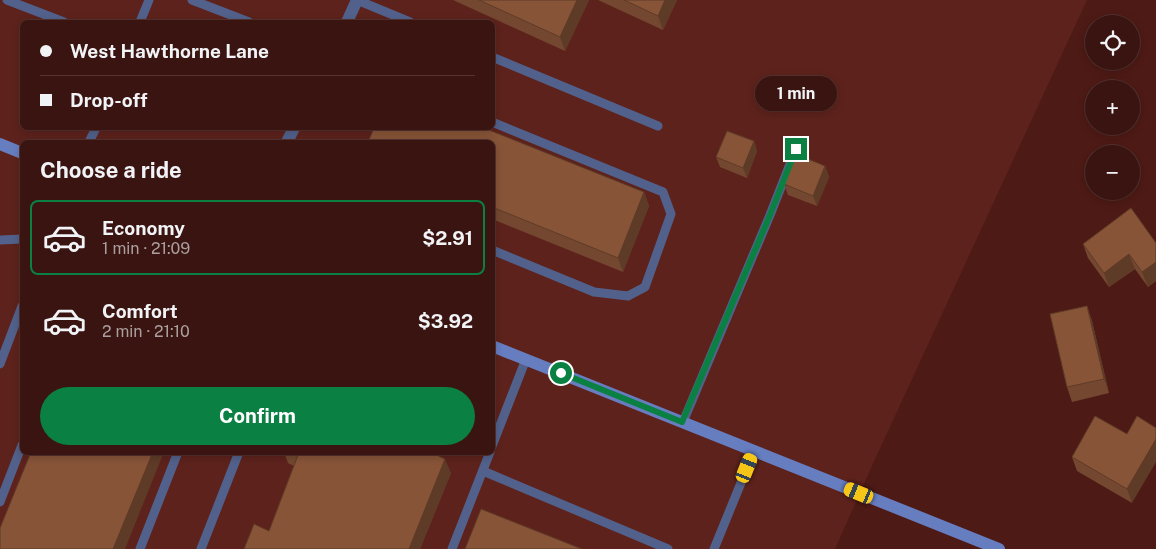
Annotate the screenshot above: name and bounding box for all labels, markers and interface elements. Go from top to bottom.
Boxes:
map controls [1085,15,1140,200]
button: locate [1085,15,1140,70]
text: West Hawthorne Lane [70,40,269,62]
callout: 1 min [755,76,837,112]
button: + [1085,80,1140,135]
text: 1 min [777,84,815,103]
text: Drop-off [70,89,147,111]
route end [785,138,807,160]
button: − [1085,145,1140,200]
text: Choose a ride [40,157,182,183]
icon: car [42,215,87,260]
text: Economy [102,217,185,239]
text: $2.91 [422,227,473,249]
text: 1 min · 21:09 [102,239,190,258]
icon: car [42,298,87,343]
text: Comfort [102,300,178,322]
text: $3.92 [418,310,473,332]
text: 2 min · 21:10 [102,322,190,341]
route start [550,362,572,384]
button: Confirm [40,387,475,445]
car [734,451,759,485]
car [842,480,875,506]

